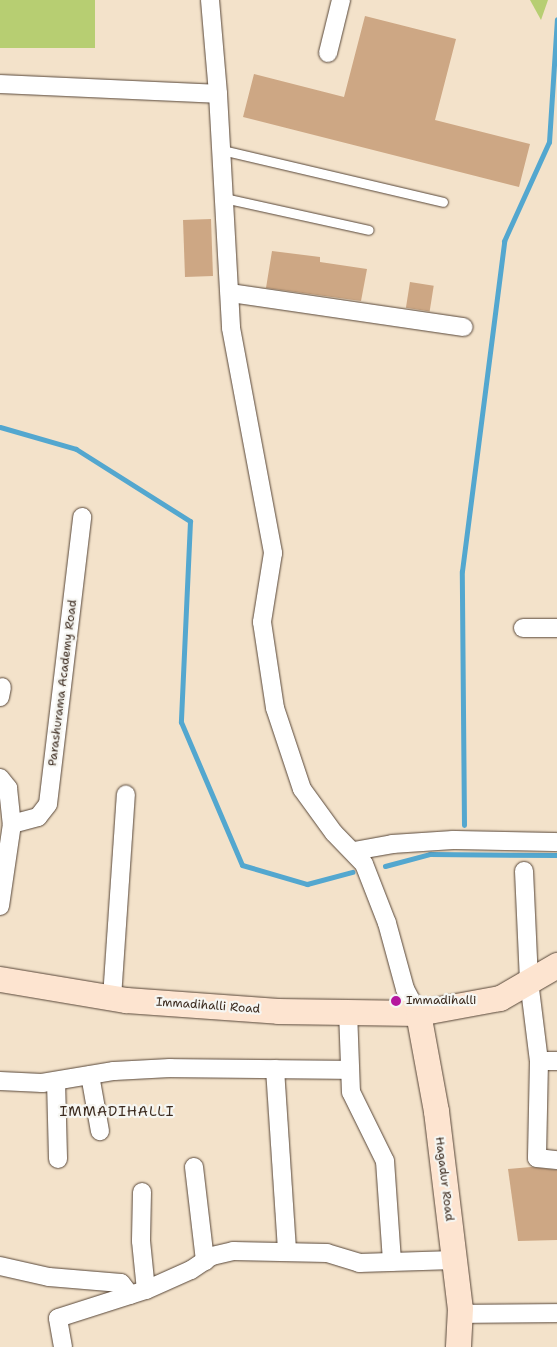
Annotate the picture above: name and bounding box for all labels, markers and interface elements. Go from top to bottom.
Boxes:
street label: Parashurama Academy Road [46,599,80,767]
place label: Immadihalli [406,994,476,1008]
street label: Immadihalli Road [155,995,261,1017]
marker: Immadihalli [390,995,402,1007]
district label: IMMADIHALLI [58,1103,176,1119]
street label: Hagadur Road [432,1136,456,1222]

